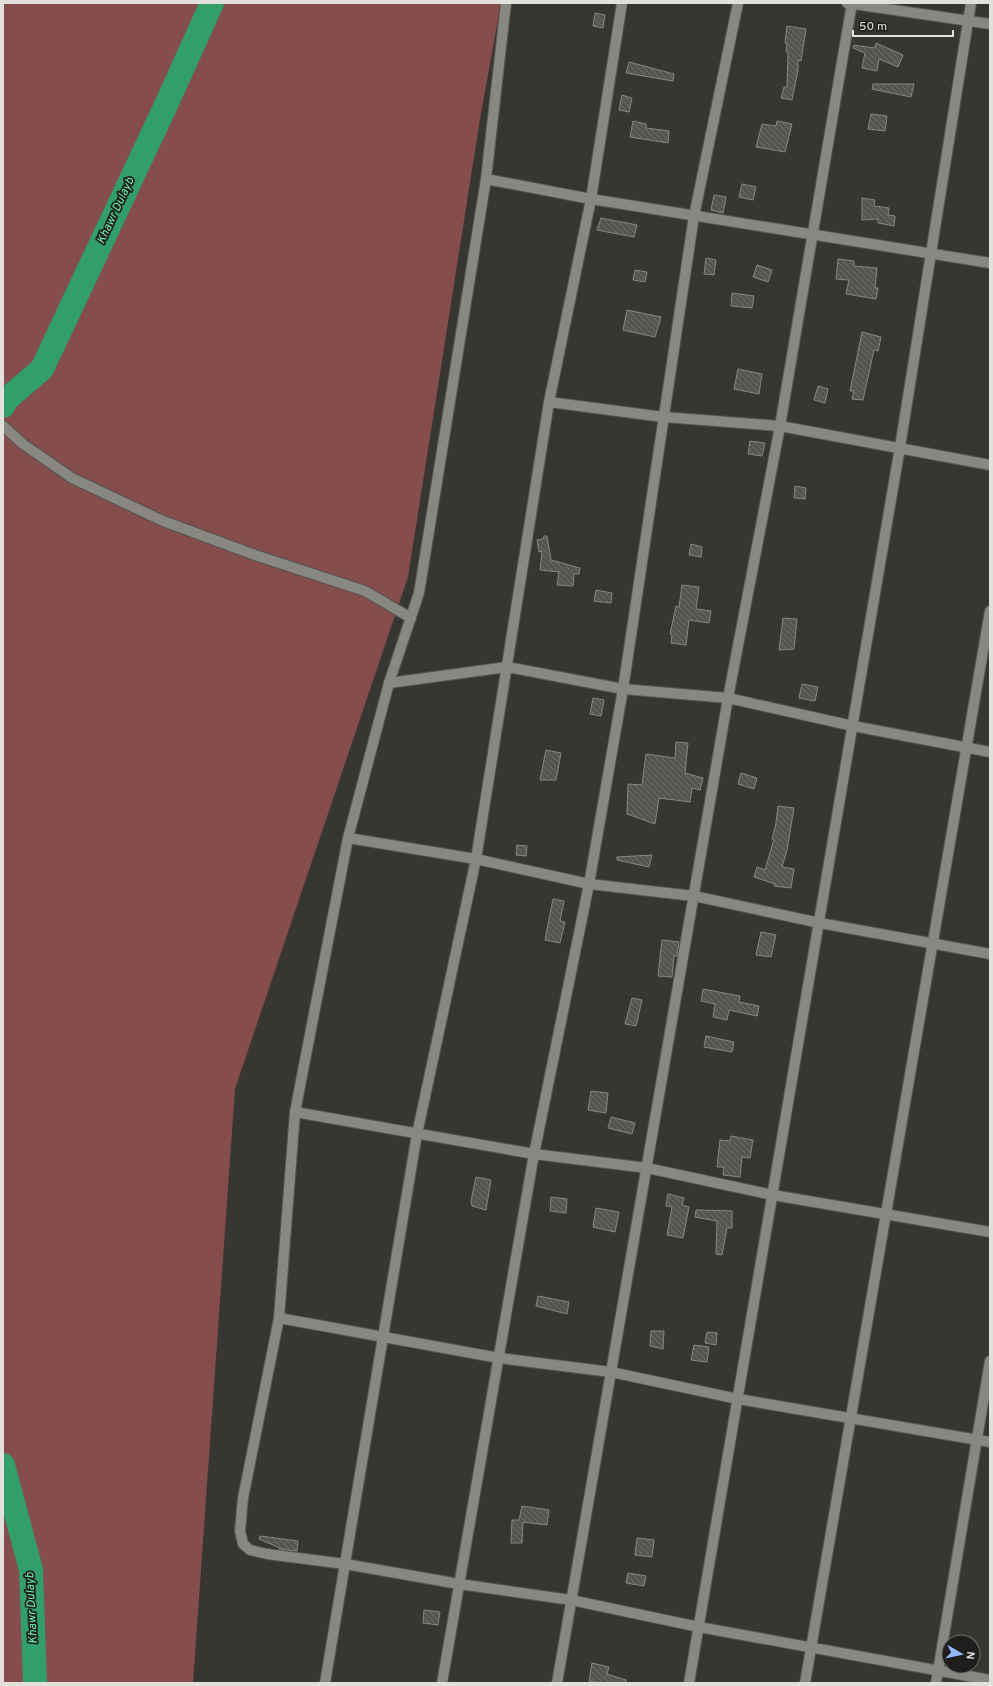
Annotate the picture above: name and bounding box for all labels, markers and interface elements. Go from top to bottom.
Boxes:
scale bar [853,12,953,38]
text: 50 m [859,19,887,35]
water label: Khawr Dulayb [94,175,139,247]
water label: Khawr Dulayb [22,1571,42,1644]
north arrow [941,1634,981,1674]
text: N [962,1650,977,1660]

